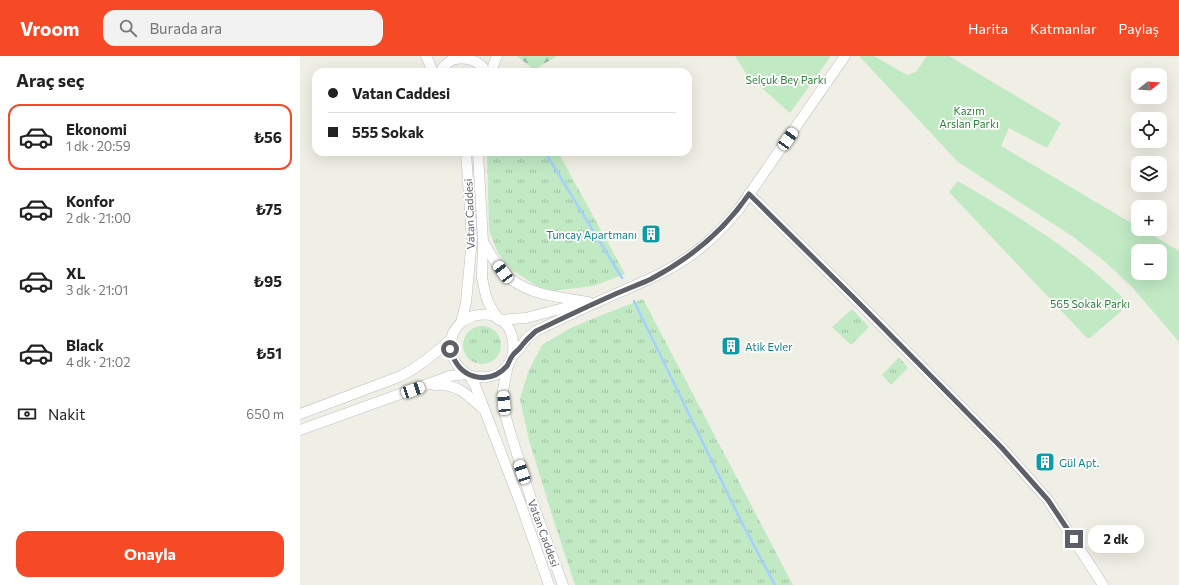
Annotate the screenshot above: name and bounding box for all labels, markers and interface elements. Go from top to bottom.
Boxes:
search box [103,10,383,46]
text: Vroom [20,17,79,40]
icon: search [117,17,139,39]
text: Burada ara [149,19,222,37]
text: Harita [968,20,1008,37]
text: Katmanlar [1030,20,1097,37]
text: Paylaş [1119,20,1159,37]
north arrow [1131,68,1167,104]
map controls [1131,68,1167,280]
text: Araç seç [16,69,84,91]
park label: Selçuk Bey Parkı [745,73,827,86]
text: Vatan Caddesi [352,84,450,102]
park label: Kazım Arslan Parkı [939,104,999,130]
button: locate [1131,112,1167,148]
icon: car [18,119,54,155]
text: Ekonomi [66,120,127,138]
text: 555 Sokak [352,123,424,141]
car [776,126,800,152]
text: ₺56 [253,128,282,146]
text: 1 dk · 20:59 [66,138,131,154]
button: layers [1131,156,1167,192]
street label: Vatan Caddesi [461,178,477,250]
icon: car [18,191,54,227]
text: Konfor [66,192,115,210]
text: ₺75 [255,200,282,218]
button: + [1131,200,1167,236]
text: 2 dk · 21:00 [66,210,131,226]
building icon: Tuncay Apartmanı [640,223,662,245]
place label: Tuncay Apartmanı [546,228,637,241]
button: − [1131,244,1167,280]
car [491,259,515,285]
icon: car [18,263,54,299]
text: XL [66,264,85,282]
text: ₺95 [253,272,282,290]
text: 3 dk · 21:01 [66,282,128,298]
park label: 565 Sokak Parkı [1050,297,1130,310]
icon: car [18,335,54,371]
building icon: Atik Evler [720,335,742,357]
text: Black [66,336,104,354]
route start [441,340,459,358]
place label: Atik Evler [745,340,793,353]
text: ₺51 [256,344,282,362]
text: 4 dk · 21:02 [66,354,130,370]
car [400,380,426,400]
car [497,391,511,415]
icon: cash [16,403,38,425]
text: Nakit [48,405,85,423]
text: 650 m [246,406,284,422]
building icon: Gül Apt. [1034,451,1056,473]
place label: Gül Apt. [1059,456,1100,469]
car [512,459,532,485]
street label: Vatan Caddesi [526,497,562,569]
callout: 2 dk [1088,525,1144,553]
route end [1065,530,1083,548]
button: Onayla [16,531,284,577]
text: 2 dk [1104,531,1128,547]

